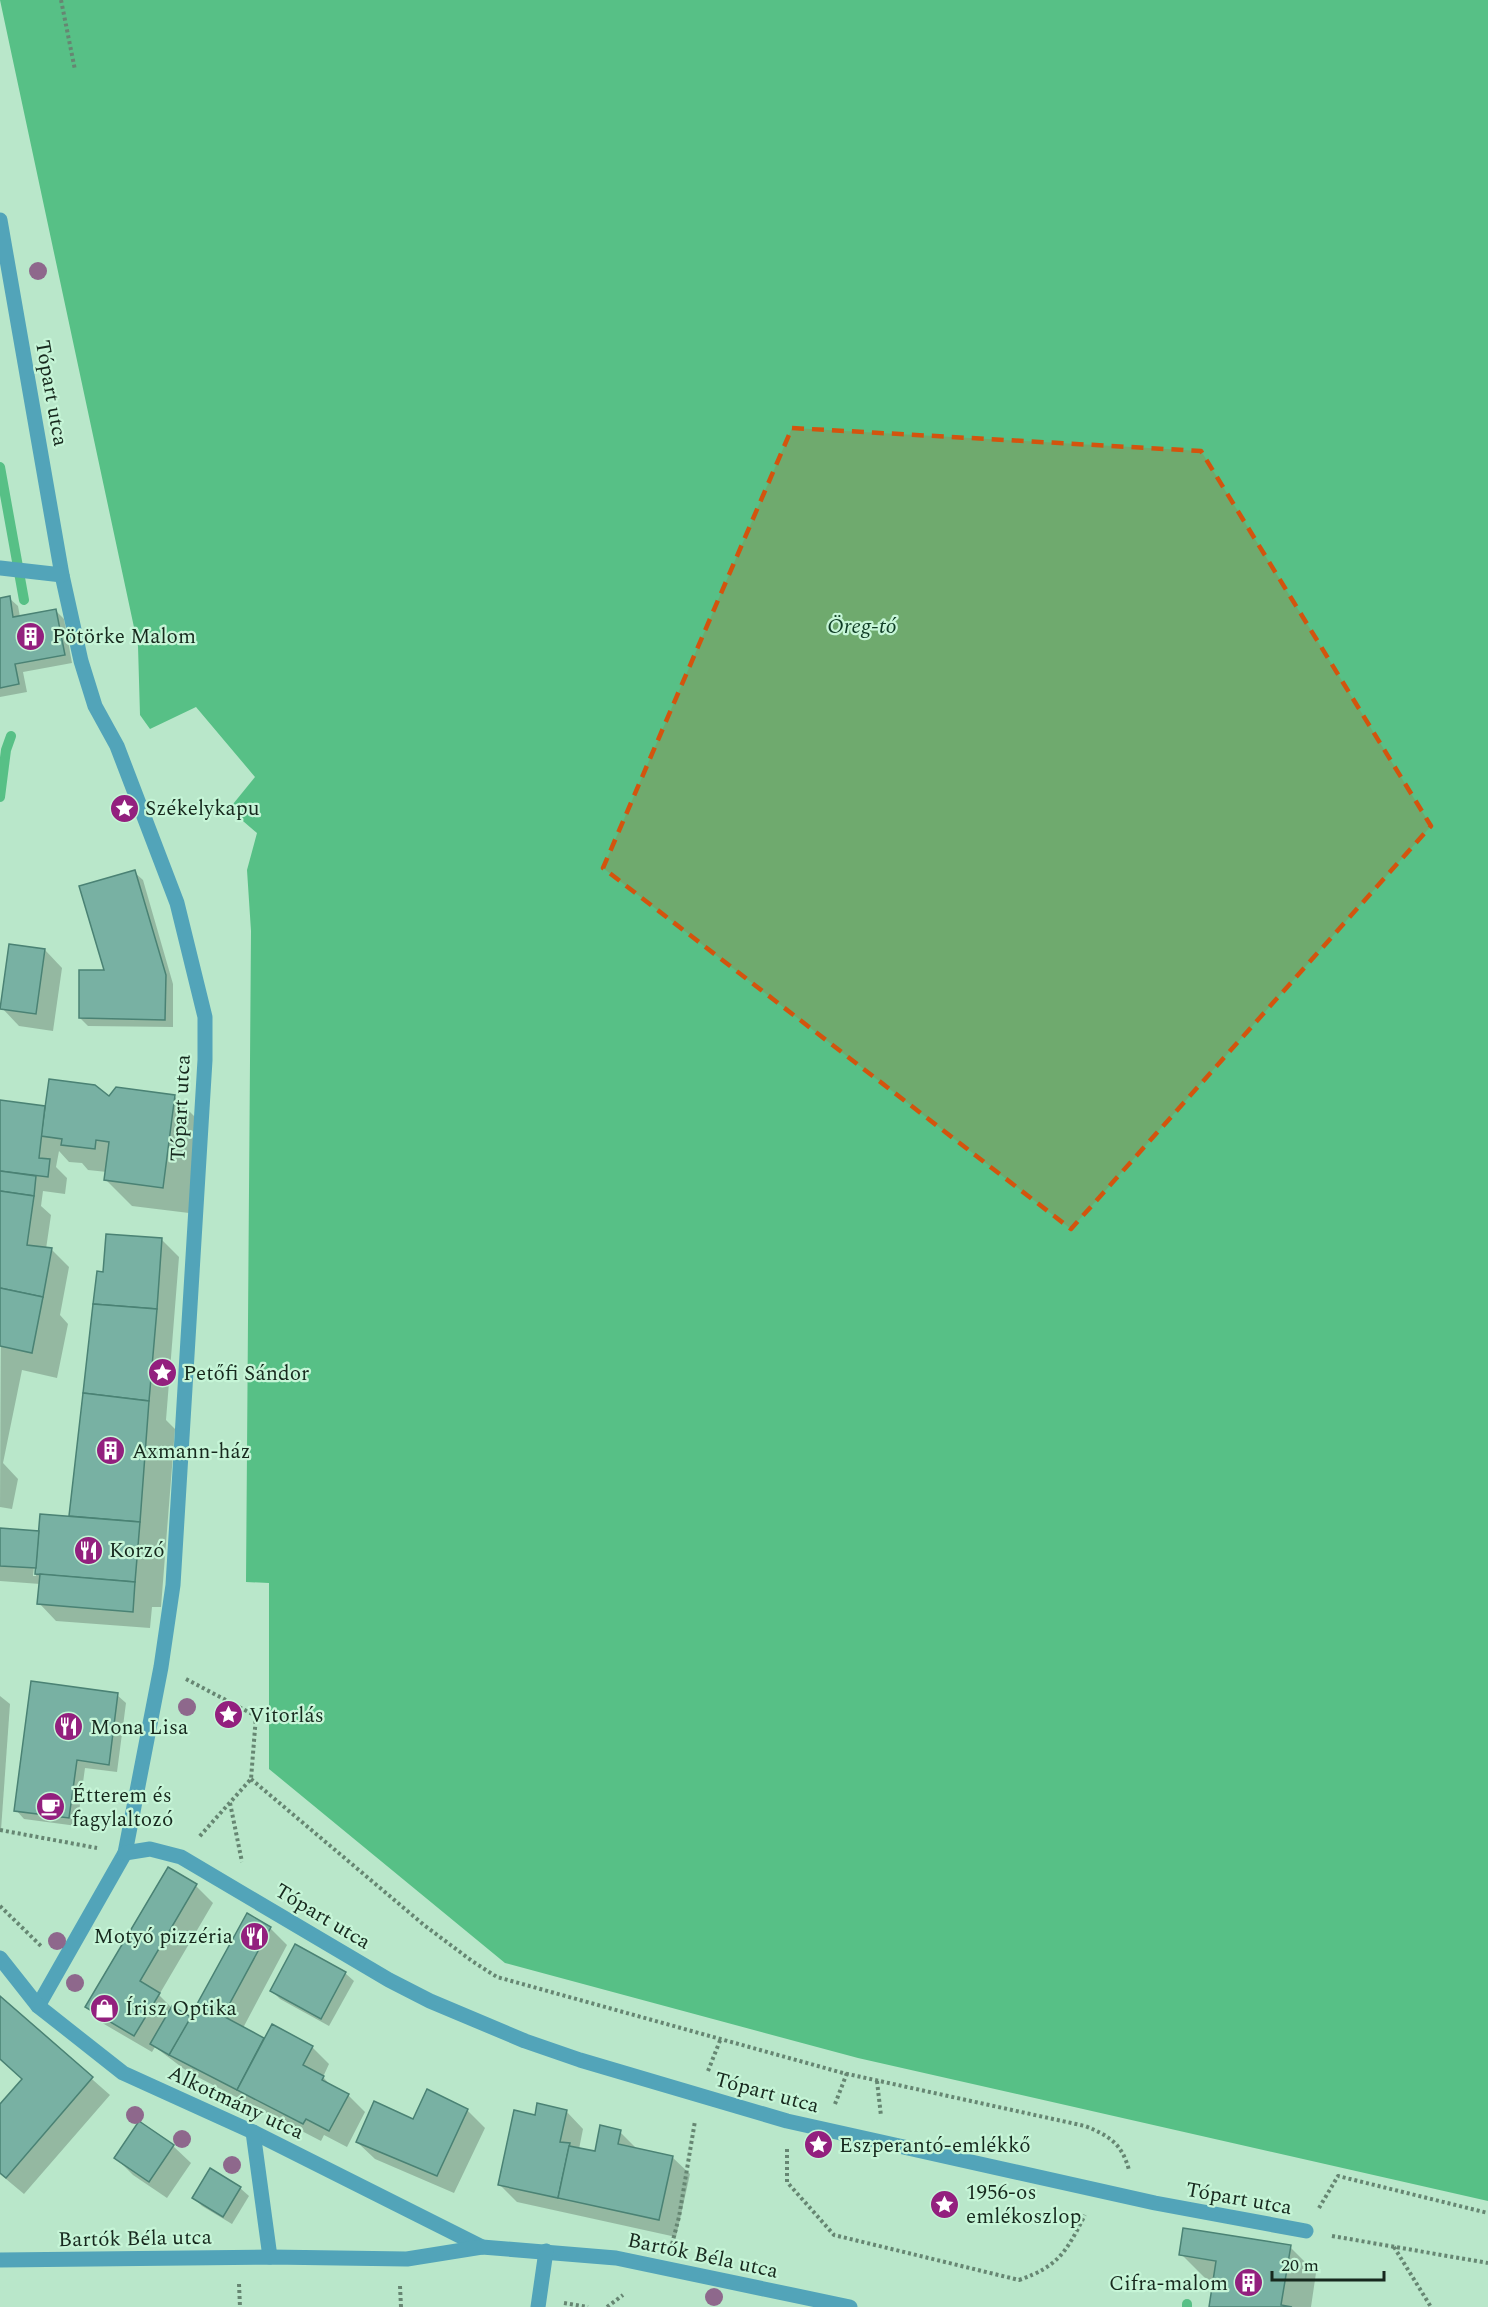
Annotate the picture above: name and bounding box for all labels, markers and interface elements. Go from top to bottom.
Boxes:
street label: Tópart utca [26,338,76,449]
water label: Öreg-tó [827,610,897,643]
building icon: Pötörke Malom [15,620,47,652]
place label: Pötörke Malom [52,621,196,653]
place icon: Székelykapu [108,792,140,824]
place label: Székelykapu [145,793,260,825]
street label: Tópart utca [162,1053,200,1162]
place icon: Petőfi Sándor [146,1357,178,1389]
place label: Petőfi Sándor [183,1358,309,1390]
building icon: Axmann-ház [95,1435,127,1467]
place label: Axmann-ház [132,1436,251,1468]
restaurant icon: Korzó [72,1534,104,1566]
place label: Korzó [109,1535,165,1567]
place icon: Vitorlás [212,1699,244,1731]
place label: Vitorlás [249,1700,324,1732]
restaurant icon: Mona Lisa [53,1711,85,1743]
place label: Mona Lisa [90,1712,189,1744]
place label: Étterem és fagylaltozó [72,1780,173,1836]
cafe icon: Étterem és fagylaltozó [35,1791,67,1823]
street label: Tópart utca [268,1876,377,1959]
restaurant icon: Motyó pizzéria [238,1920,270,1952]
place label: Motyó pizzéria [94,1921,234,1953]
shop icon: Írisz Optika [88,1992,120,2024]
place label: Írisz Optika [125,1993,238,2025]
street label: Alkotmány utca [162,2057,310,2149]
street label: Tópart utca [711,2064,823,2122]
place icon: Eszperantó-emlékkő [802,2129,834,2161]
place label: Eszperantó-emlékkő [839,2130,1031,2162]
street label: Tópart utca [1183,2174,1295,2224]
place label: 1956-os emlékoszlop [966,2177,1081,2233]
place icon: 1956-os emlékoszlop [929,2188,961,2220]
street label: Bartók Béla utca [58,2222,213,2256]
street label: Bartók Béla utca [624,2224,782,2288]
scale bar [1272,2244,1384,2282]
text: 20 m [1281,2252,1319,2279]
building icon: Cifra-malom [1233,2267,1265,2299]
place label: Cifra-malom [1109,2268,1228,2300]

